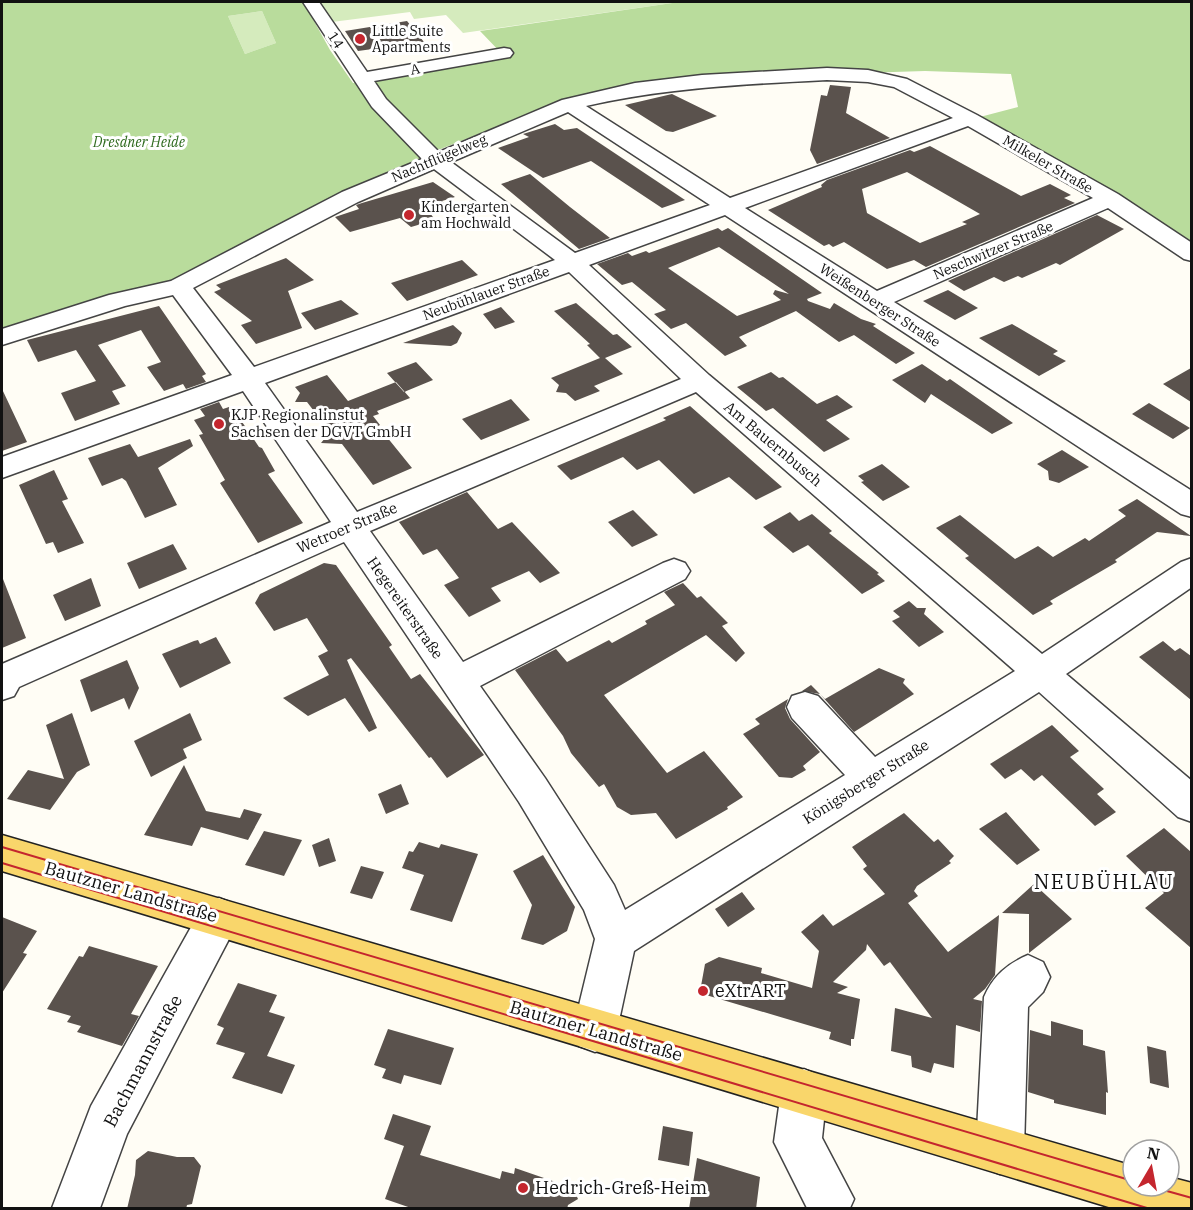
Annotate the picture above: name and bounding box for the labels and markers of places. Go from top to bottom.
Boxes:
place label: Little Suite Apartments [372,22,451,56]
marker: Little Suite Apartments [353,32,367,46]
place label: Kindergarten am Hochwald [421,198,512,232]
marker: Kindergarten am Hochwald [402,208,416,222]
place label: KJP Regionalinstut Sachsen der DGVT GmbH [231,405,412,441]
marker: KJP Regionalinstut Sachsen der DGVT GmbH [212,417,226,431]
place label: eXtrART [715,979,786,1002]
marker: eXtrART [696,984,710,998]
place label: Hedrich-Greß-Heim [535,1176,707,1199]
marker: Hedrich-Greß-Heim [516,1181,530,1195]

